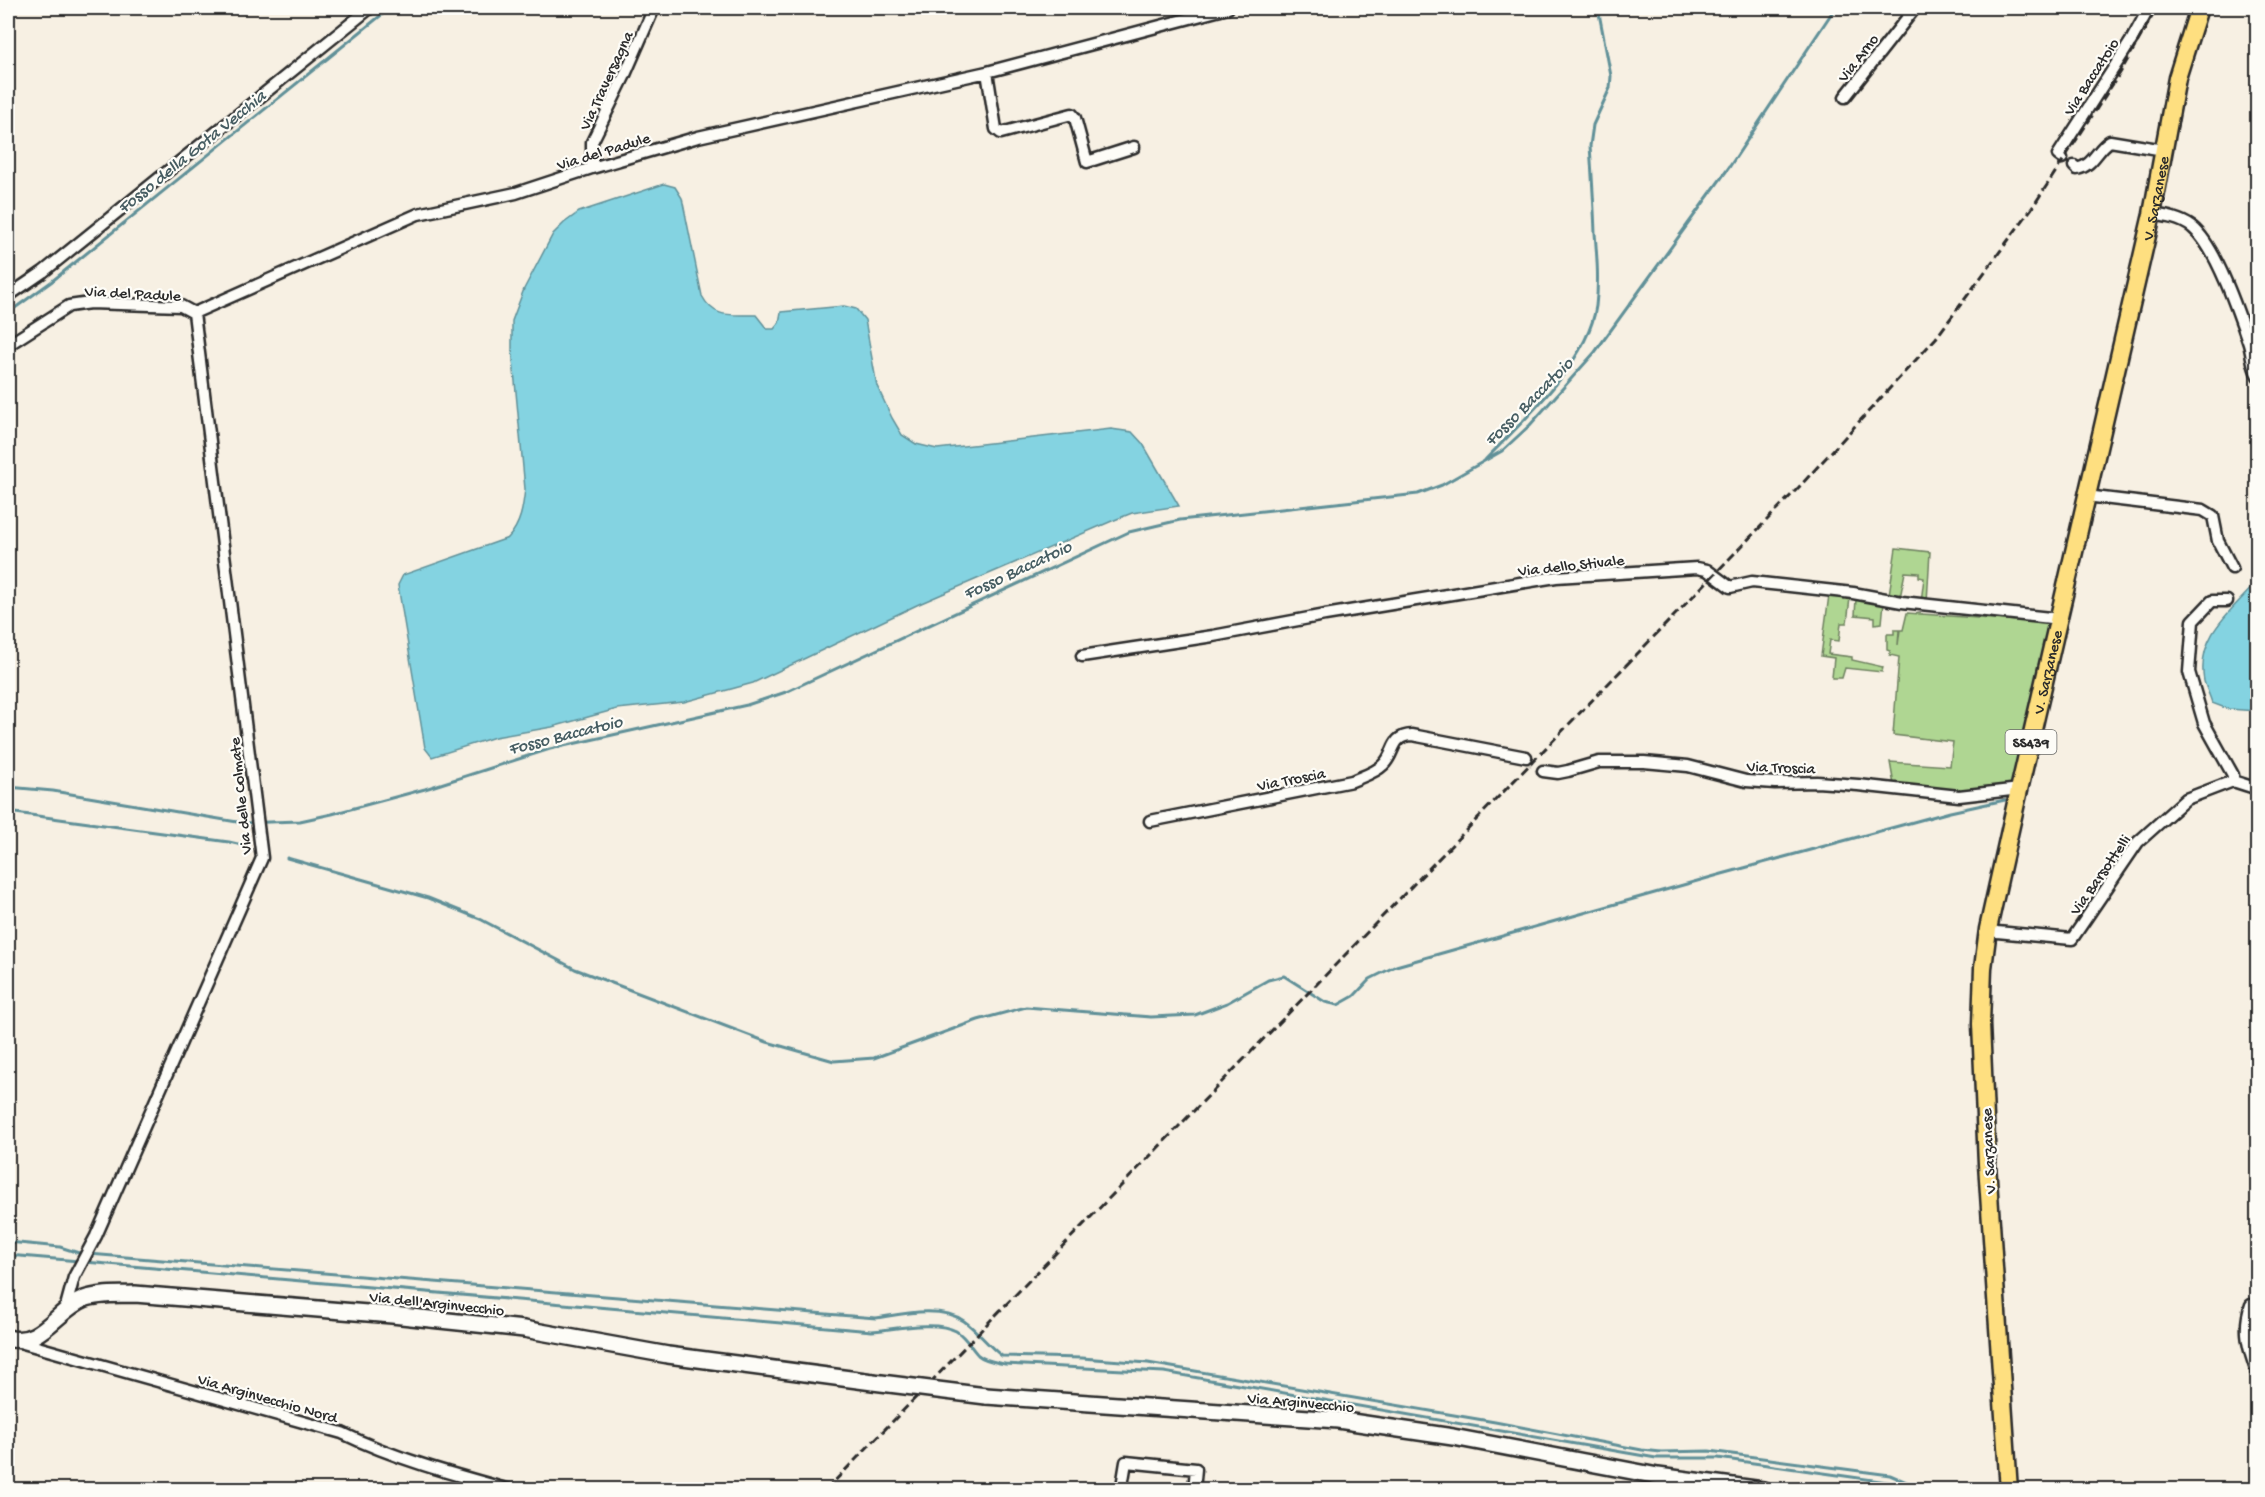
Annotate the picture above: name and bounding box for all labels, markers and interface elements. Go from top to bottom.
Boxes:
street label: Via Traversagna [577,28,640,135]
street label: Via Arno [1834,31,1884,88]
street label: Via Baccatoio [2060,36,2125,121]
water label: Fosso della Gota Vecchia [114,86,272,219]
street label: Via del Padule [554,130,654,177]
street label: V. Sarzanese [2140,154,2176,244]
street label: Via del Padule [83,283,182,308]
water label: Fosso Baccatoio [1481,354,1579,451]
water label: Fosso Baccatoio [961,537,1076,605]
street label: Via dello Stivale [1516,552,1626,583]
street label: V. Sarzanese [2031,628,2069,717]
water label: Fosso Baccatoio [506,712,625,761]
road number: SS439 [2006,730,2056,754]
street label: Via delle Colmate [227,736,258,856]
street label: Via Troscia [1745,759,1817,780]
street label: Via Troscia [1255,765,1328,798]
street label: Via Barsottelli [2067,832,2137,921]
street label: V. Sarzanese [1979,1107,2002,1195]
street label: Via dell'Arginvecchio [367,1289,505,1322]
street label: Via Arginvecchio Nord [194,1371,341,1430]
street label: Via Arginvecchio [1246,1390,1355,1419]

